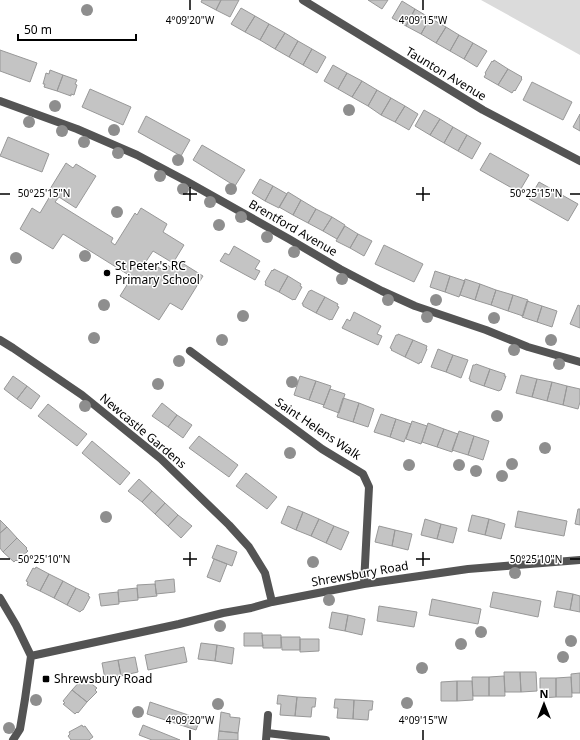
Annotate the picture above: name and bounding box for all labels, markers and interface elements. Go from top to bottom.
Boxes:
text: 4°09'20"W [166,13,215,27]
text: 4°09'15"W [399,13,448,27]
scale bar [18,16,136,42]
text: 50 m [24,21,52,38]
street label: Taunton Avenue [403,43,490,105]
text: 50°25'15"N [18,186,70,200]
text: 50°25'15"N [510,186,562,200]
street label: Brentford Avenue [246,195,341,260]
place label: St Peter's RC Primary School [115,257,200,288]
marker: St Peter's RC Primary School [102,268,112,278]
street label: Newcastle Gardens [96,389,190,472]
street label: Saint Helens Walk [272,394,365,464]
text: 50°25'10"N [18,552,70,566]
text: 50°25'10"N [510,552,562,566]
street label: Shrewsbury Road [310,557,410,590]
place label: Shrewsbury Road [54,670,152,687]
marker: Shrewsbury Road [41,674,51,684]
north arrow [524,684,564,724]
text: N [540,686,548,701]
text: 4°09'20"W [166,713,215,727]
text: 4°09'15"W [399,713,448,727]

